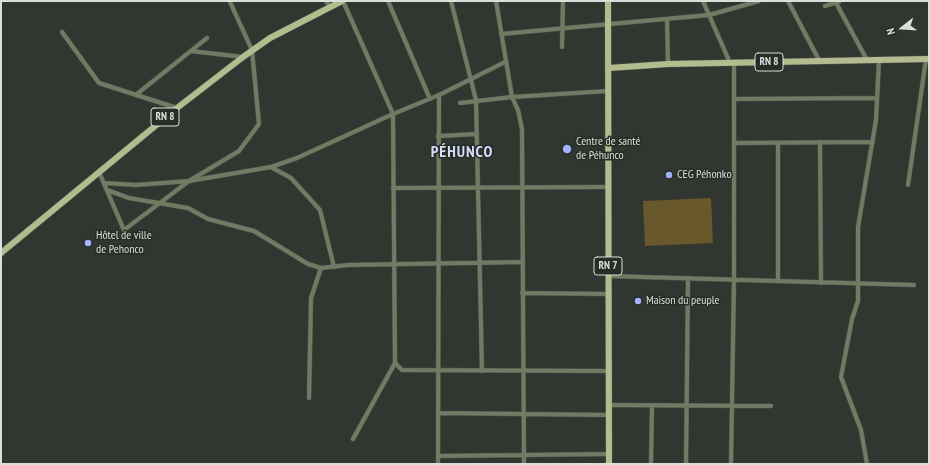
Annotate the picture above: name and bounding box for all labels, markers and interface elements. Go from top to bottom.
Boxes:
north arrow [882,8,922,48]
text: N [883,27,898,36]
road number: RN 8 [755,53,783,71]
road number: RN 8 [151,108,179,126]
place label: Centre de santé de Péhunco [576,135,640,163]
district label: PÉHUNCO [431,142,493,162]
marker: Centre de santé de Péhunco [561,143,573,155]
place label: CEG Péhonko [677,168,732,182]
marker: CEG Péhonko [664,170,674,180]
place label: Hôtel de ville de Pehonco [96,229,152,257]
marker: Hôtel de ville de Pehonco [83,238,93,248]
road number: RN 7 [594,257,622,275]
place label: Maison du peuple [646,294,719,308]
marker: Maison du peuple [633,296,643,306]

